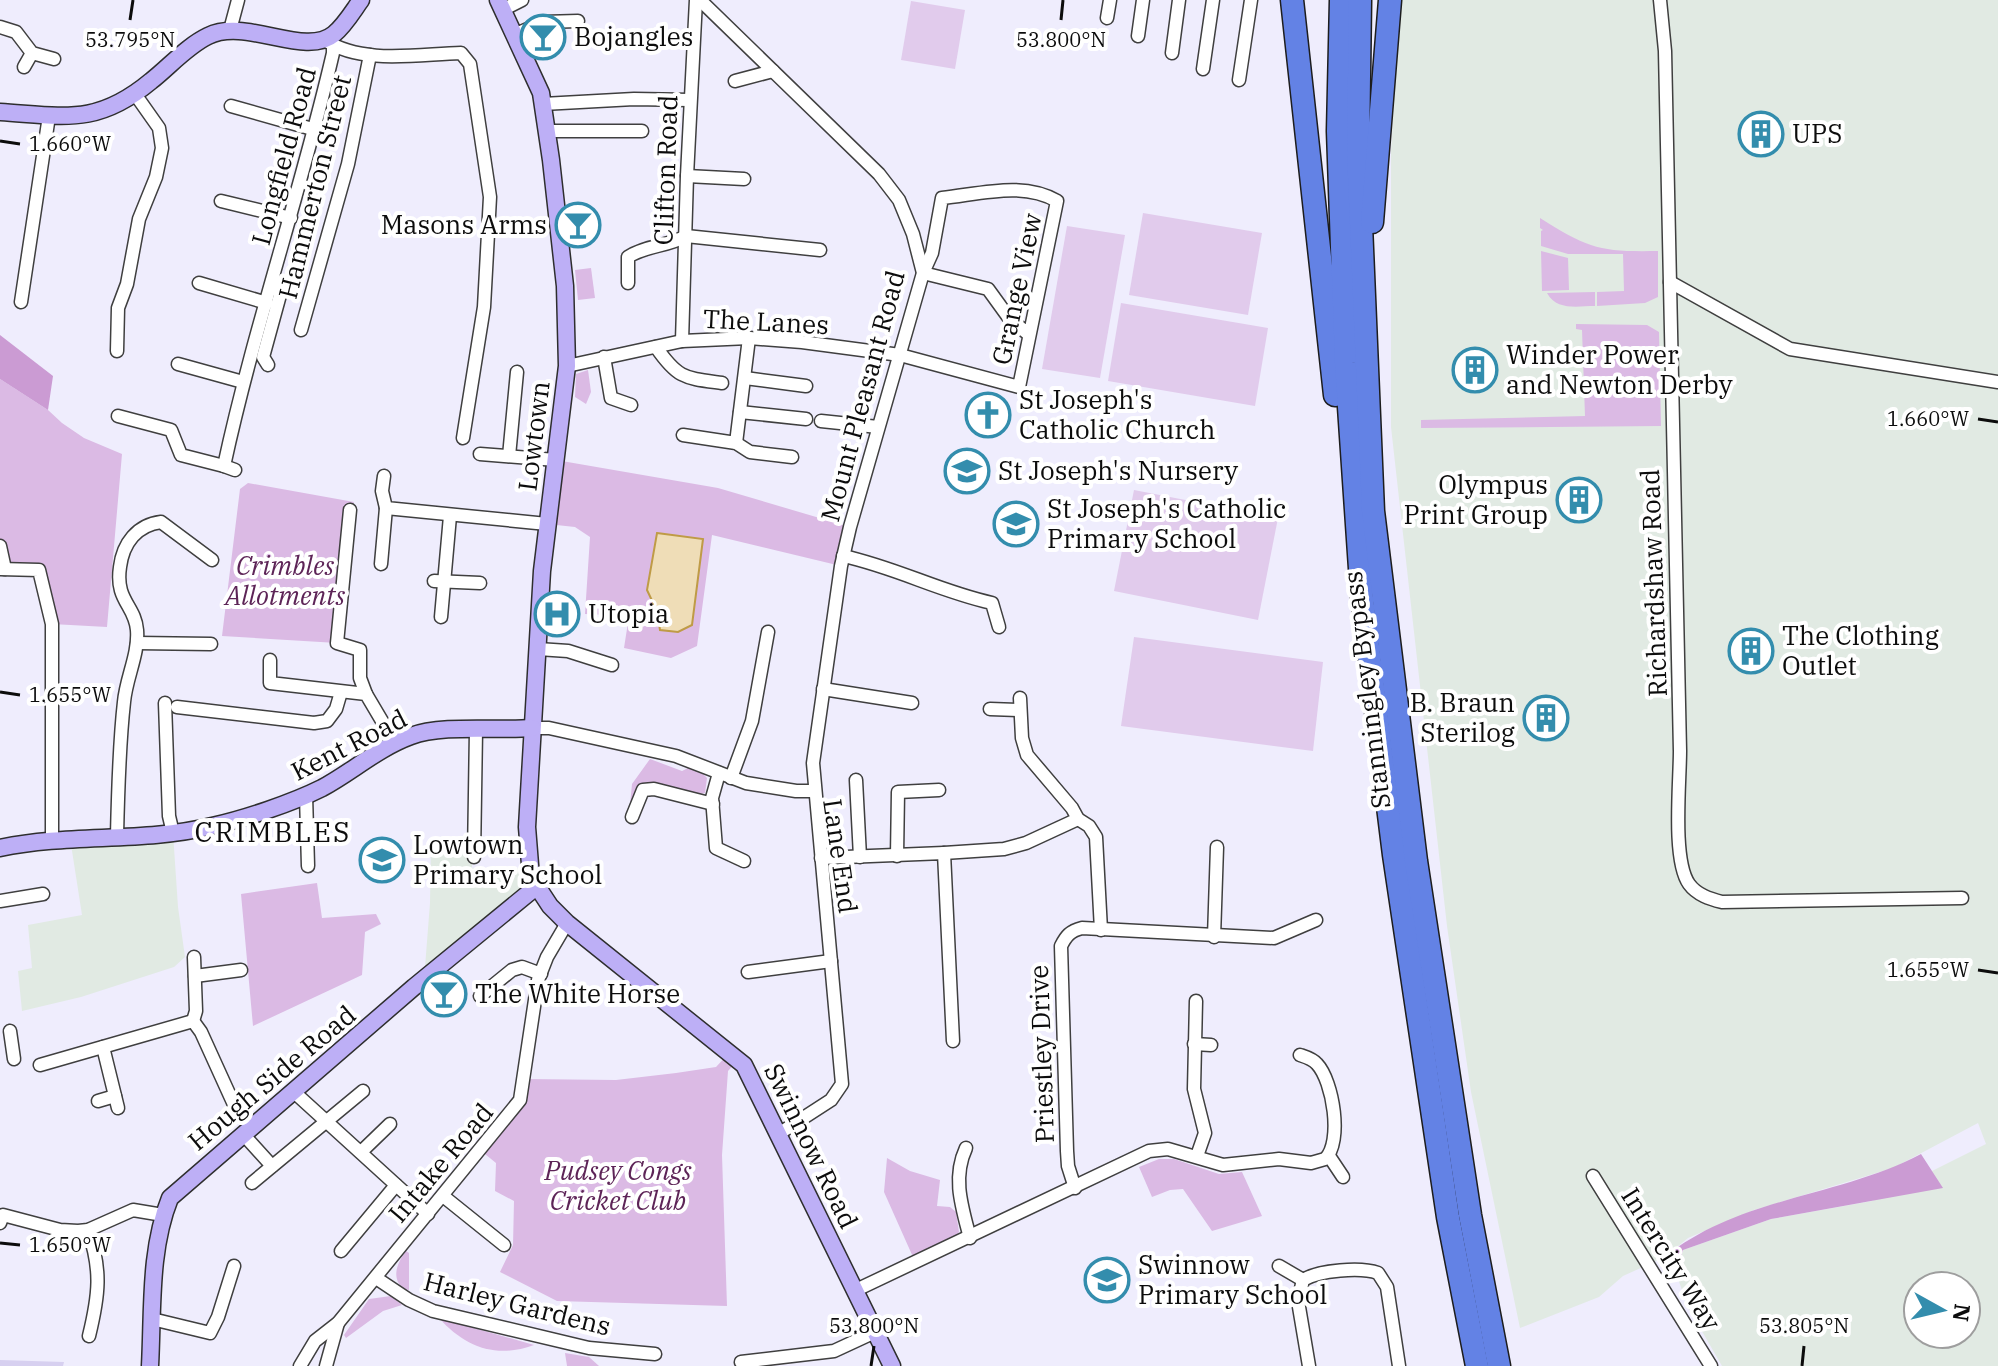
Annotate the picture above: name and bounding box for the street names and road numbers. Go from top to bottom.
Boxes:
street label: Longfield Road [243,63,323,248]
street label: Hammerton Street [270,71,358,302]
street label: Clifton Road [645,94,685,246]
street label: Grange View [983,210,1049,368]
street label: Mount Pleasant Road [812,267,912,525]
street label: The Lanes [702,301,830,341]
street label: Lowtown [509,379,557,493]
street label: Richardshaw Road [1632,469,1674,698]
street label: Stanningley Bypass [1335,569,1397,811]
street label: Kent Road [285,700,412,788]
street label: Lane End [816,796,866,915]
street label: Priestley Drive [1021,964,1061,1144]
street label: Hough Side Road [180,997,362,1157]
street label: Swinnow Road [757,1057,867,1234]
street label: Intake Road [380,1096,500,1229]
street label: Intercity Way [1614,1181,1729,1336]
street label: Harley Gardens [420,1263,614,1343]

